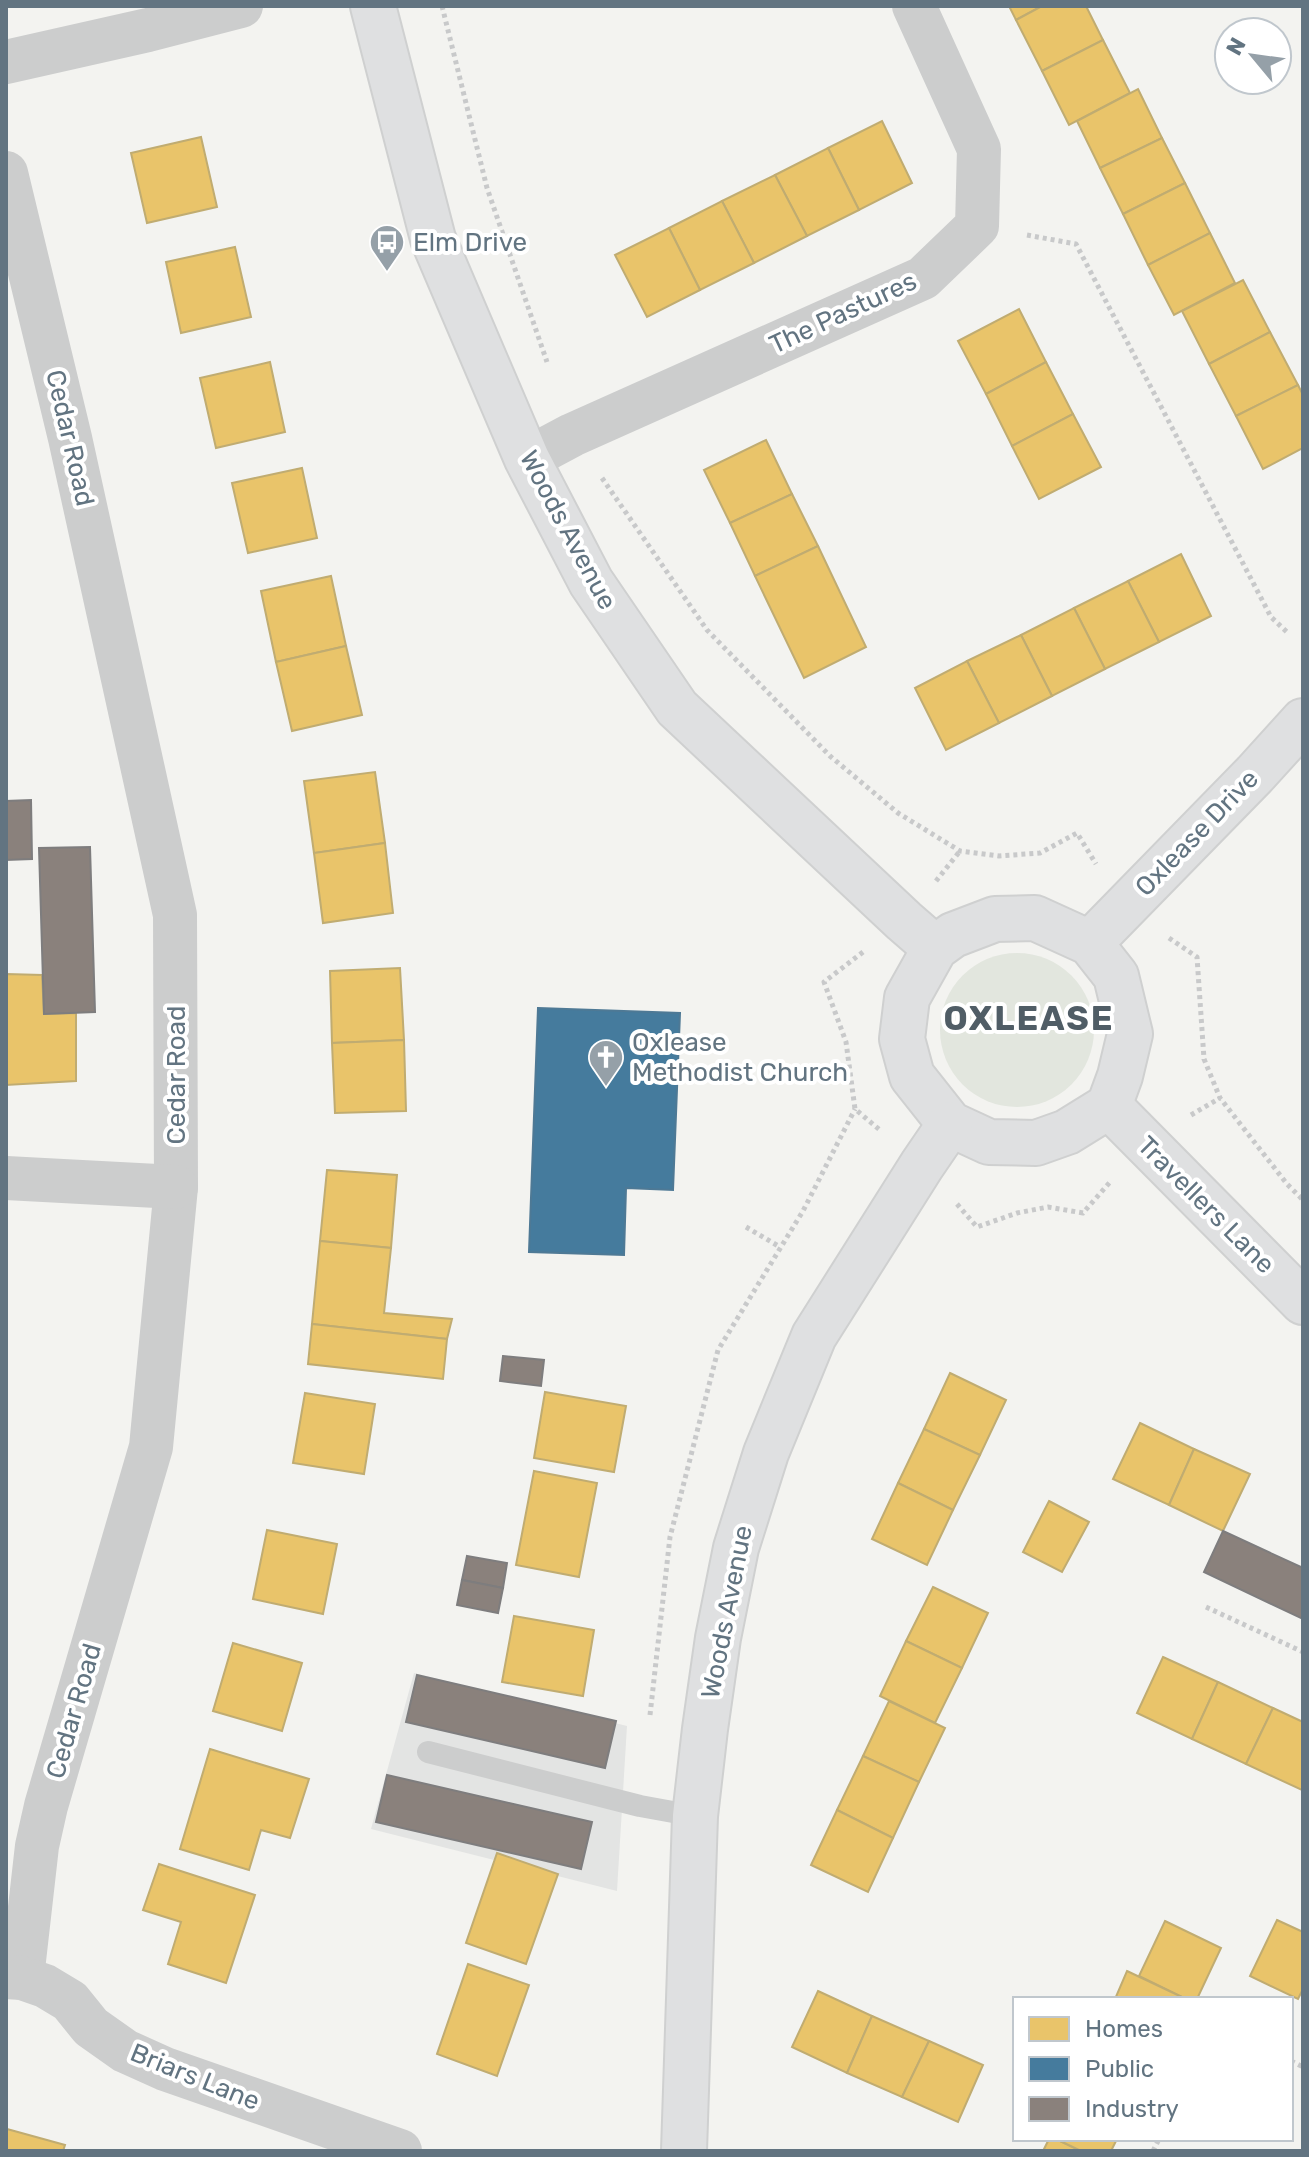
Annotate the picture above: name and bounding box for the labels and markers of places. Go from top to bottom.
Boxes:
bus stop icon: Elm Drive [368,223,406,273]
place label: Elm Drive [413,227,527,258]
place label: Oxlease Methodist Church [632,1027,848,1088]
church icon: Oxlease Methodist Church [587,1038,625,1088]

